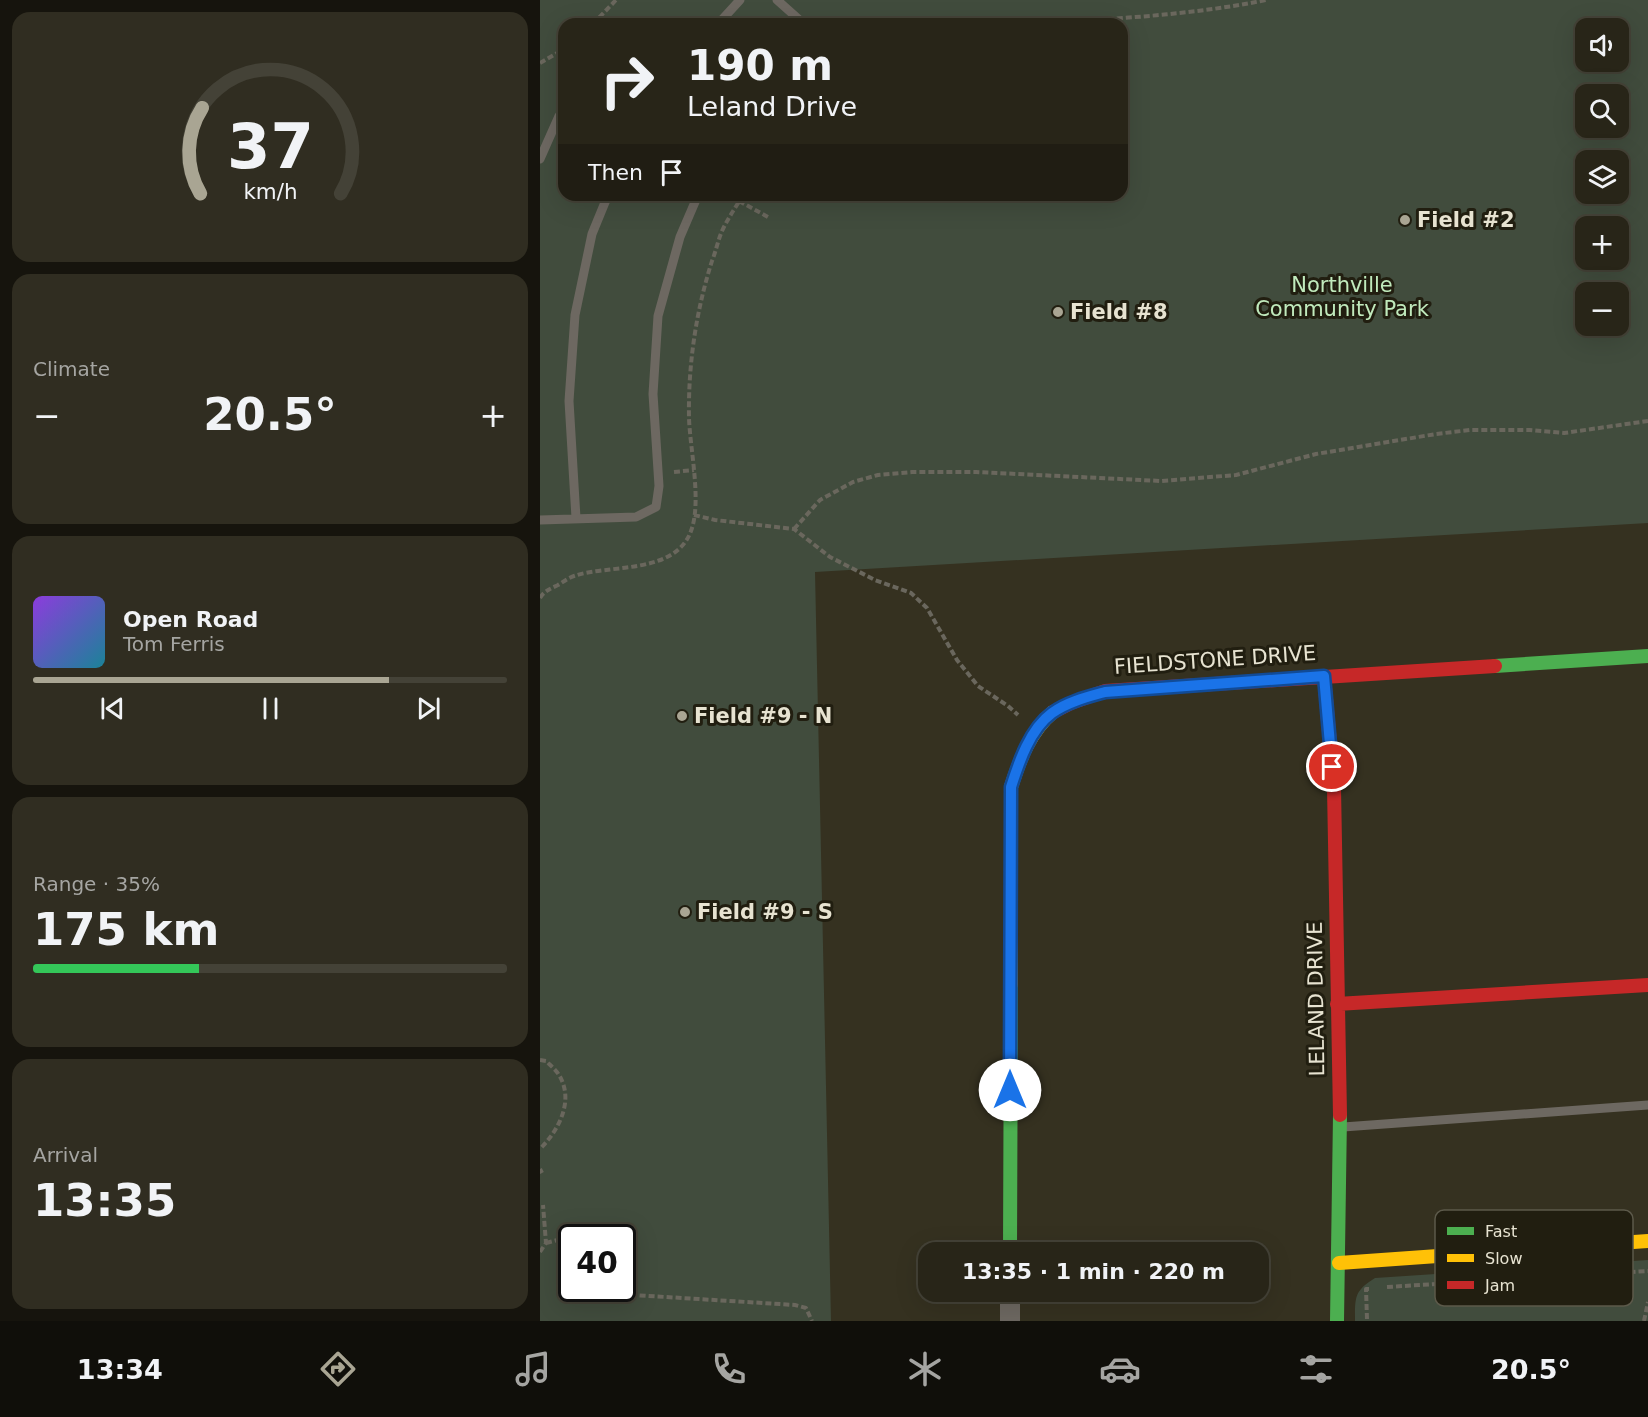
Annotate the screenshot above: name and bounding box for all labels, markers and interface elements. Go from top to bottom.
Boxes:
map controls [1575,18,1629,336]
button: sound [1575,18,1629,72]
text: 190 m [687,41,833,90]
icon: right [588,42,666,120]
button: search [1575,84,1629,138]
text: Leland Drive [687,91,857,122]
text: 37 [227,110,313,183]
button: layers [1575,150,1629,204]
icon: arrive [655,156,688,189]
text: Then [588,160,643,185]
text: km/h [243,179,297,204]
place label: Field #2 [1417,208,1515,232]
marker: Field #2 [1398,213,1412,227]
button: + [1575,216,1629,270]
park label: Northville Community Park [1255,273,1430,321]
button: − [1575,282,1629,336]
place label: Field #8 [1070,300,1168,324]
marker: Field #8 [1051,305,1065,319]
text: Climate [33,357,110,381]
text: 20.5° [203,388,337,441]
text: − [33,396,61,435]
text: + [479,396,507,435]
text: Open Road [123,607,258,632]
text: Tom Ferris [123,632,225,656]
street label: FIELDSTONE DRIVE [1113,641,1317,679]
icon: previous [96,692,129,725]
icon: pause [254,692,287,725]
icon: next [412,692,445,725]
place label: Field #9 - N [694,704,832,728]
marker: Field #9 - N [675,709,689,723]
pin [1306,741,1357,792]
icon: arrive [1315,750,1348,783]
text: Range · 35% [33,872,160,896]
place label: Field #9 - S [697,900,833,924]
text: 175 km [33,903,219,956]
marker: Field #9 - S [678,905,692,919]
street label: LELAND DRIVE [1303,921,1329,1077]
position arrow [978,1058,1042,1122]
text: Arrival [33,1143,98,1167]
text: 13:35 [33,1174,176,1227]
legend [1435,1210,1633,1306]
text: Fast [1485,1222,1517,1241]
speed limit sign: 40 [558,1224,636,1302]
text: Slow [1485,1249,1522,1268]
text: 13:35 · 1 min · 220 m [962,1259,1225,1284]
text: Jam [1484,1276,1515,1295]
icon: directions [317,1348,359,1390]
icon: music [512,1348,554,1390]
icon: phone [708,1348,750,1390]
icon: climate [904,1348,946,1390]
icon: car [1099,1348,1141,1390]
icon: filters [1295,1348,1337,1390]
text: 13:34 [77,1354,163,1385]
text: 20.5° [1491,1354,1571,1385]

